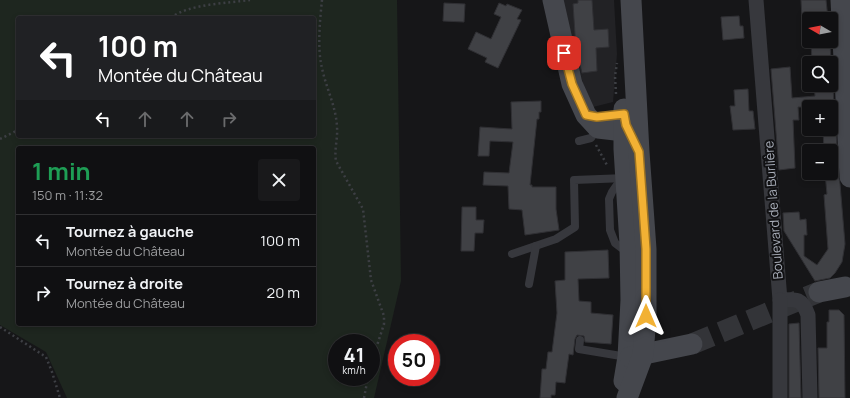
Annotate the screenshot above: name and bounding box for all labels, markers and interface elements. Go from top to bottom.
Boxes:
north arrow [802,12,838,48]
map controls [802,12,838,180]
text: 100 m [98,27,178,65]
icon: left [32,32,84,84]
pin [547,36,581,70]
icon: arrive [553,42,575,64]
button: search [802,56,838,92]
text: Montée du Château [98,63,263,87]
button: + [802,100,838,136]
icon: left [92,108,114,130]
icon: ahead [134,108,156,130]
icon: ahead [176,108,198,130]
icon: right [218,108,240,130]
street label: Boulevard de la Burlière [759,140,787,280]
button: − [802,144,838,180]
text: 1 min [32,154,91,187]
button: close [258,159,300,201]
text: 150 m · 11:32 [32,186,103,204]
text: Tournez à gauche [66,221,194,242]
icon: left [32,230,54,252]
text: 100 m [260,230,300,251]
text: Montée du Château [66,242,185,260]
text: Tournez à droite [66,273,183,294]
icon: right [32,282,54,304]
text: 20 m [267,282,300,303]
text: Montée du Château [66,294,185,312]
position arrow [625,295,667,337]
speed limit sign: 50 [388,334,440,386]
text: 41 [344,341,364,368]
text: km/h [342,363,366,377]

